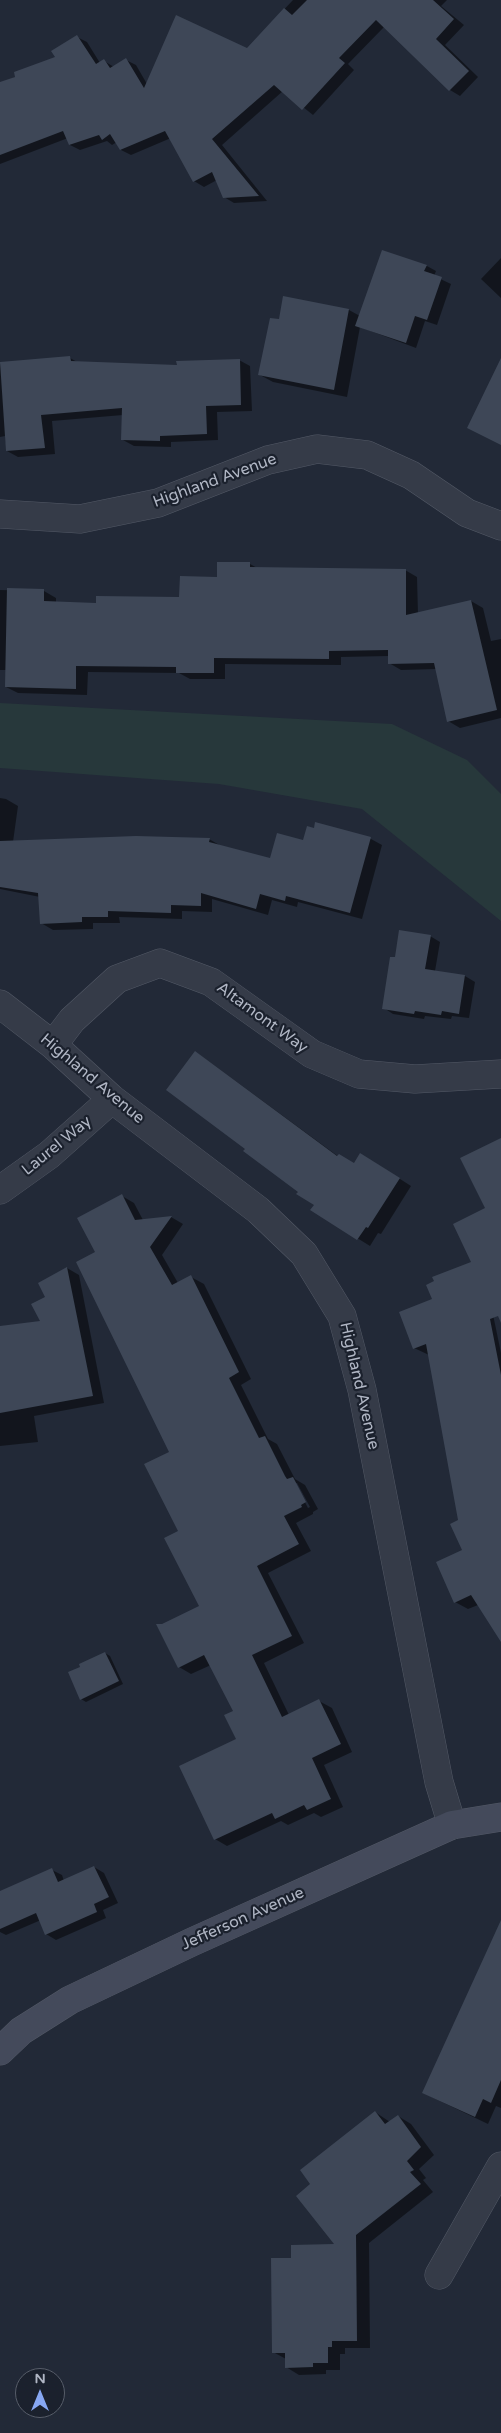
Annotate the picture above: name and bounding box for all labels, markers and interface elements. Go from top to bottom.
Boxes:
street label: Highland Avenue [151,450,279,512]
street label: Altamont Way [213,978,311,1058]
street label: Highland Avenue [36,1030,148,1128]
street label: Laurel Way [18,1112,96,1180]
street label: Highland Avenue [335,1321,383,1451]
street label: Jefferson Avenue [179,1883,307,1955]
north arrow [15,2368,65,2418]
text: N [34,2370,46,2387]

